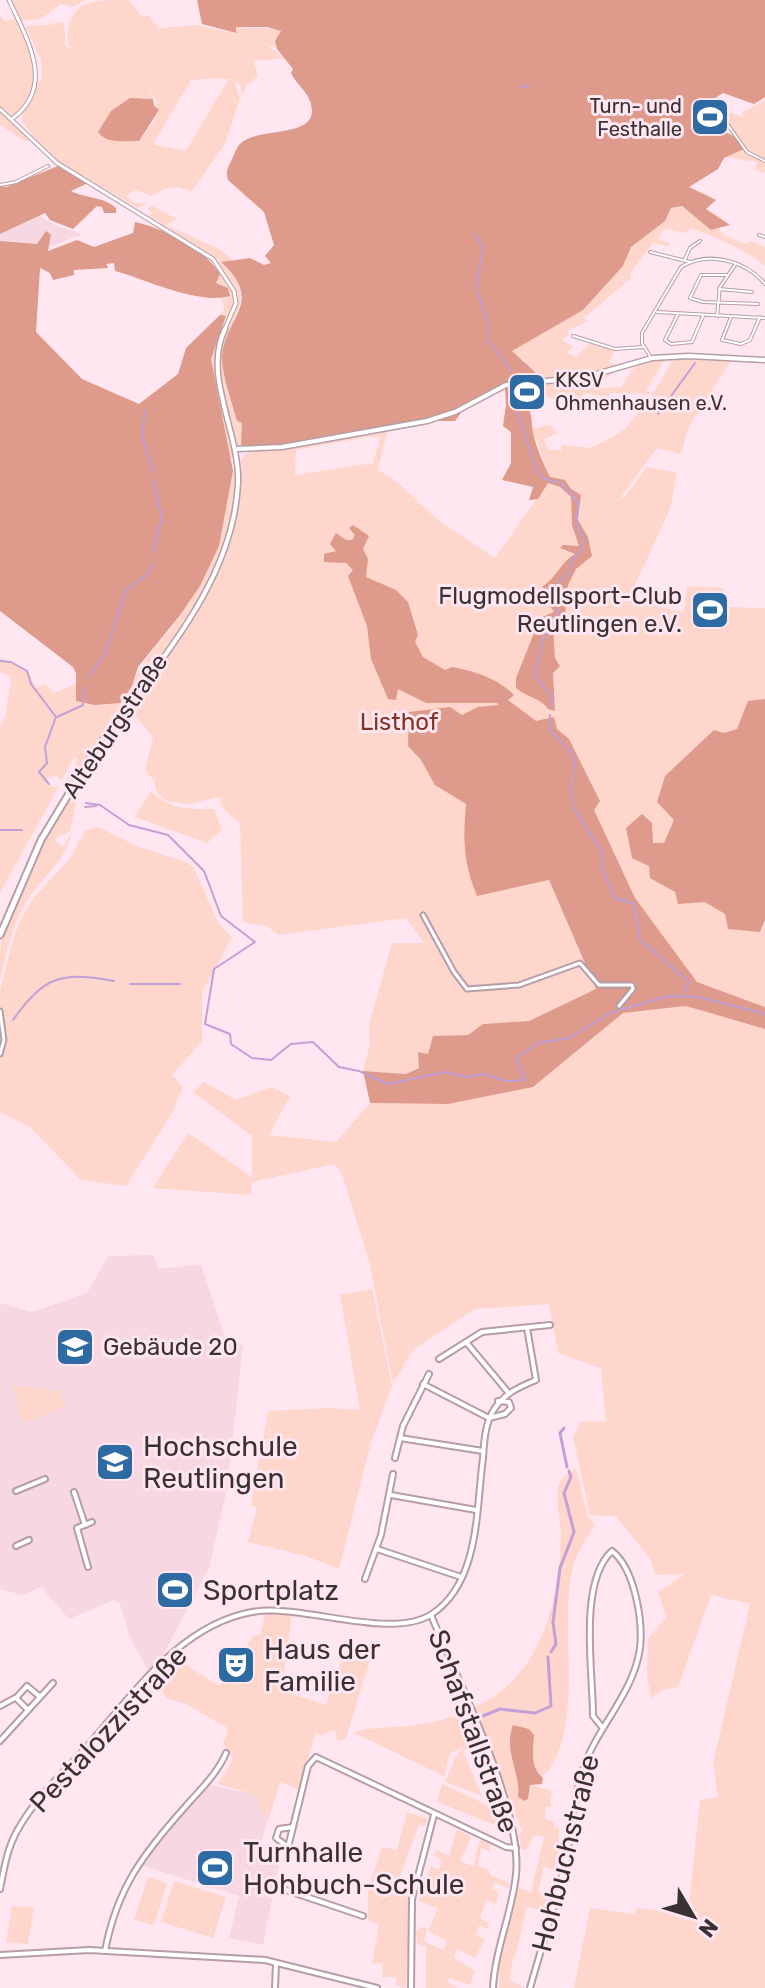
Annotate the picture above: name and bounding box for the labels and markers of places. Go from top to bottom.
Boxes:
place label: Turn- und Festhalle [590,94,682,141]
sports icon: Turn- und Festhalle [689,96,731,138]
place label: KKSV Ohmenhausen e.V. [555,368,727,415]
sports icon: KKSV Ohmenhausen e.V. [506,371,548,413]
place label: Flugmodellsport-Club Reutlingen e.V. [438,582,682,638]
sports icon: Flugmodellsport-Club Reutlingen e.V. [689,589,731,631]
school or university icon: Gebäude 20 [54,1326,96,1368]
place label: Gebäude 20 [103,1333,238,1361]
place label: Hochschule Reutlingen [143,1430,298,1495]
school or university icon: Hochschule Reutlingen [94,1441,136,1483]
sports icon: Sportplatz [154,1569,196,1611]
place label: Sportplatz [203,1574,339,1607]
place label: Haus der Familie [264,1633,381,1698]
theatre icon: Haus der Familie [215,1644,257,1686]
place label: Turnhalle Hohbuch-Schule [243,1836,464,1901]
sports icon: Turnhalle Hohbuch-Schule [194,1847,236,1889]

